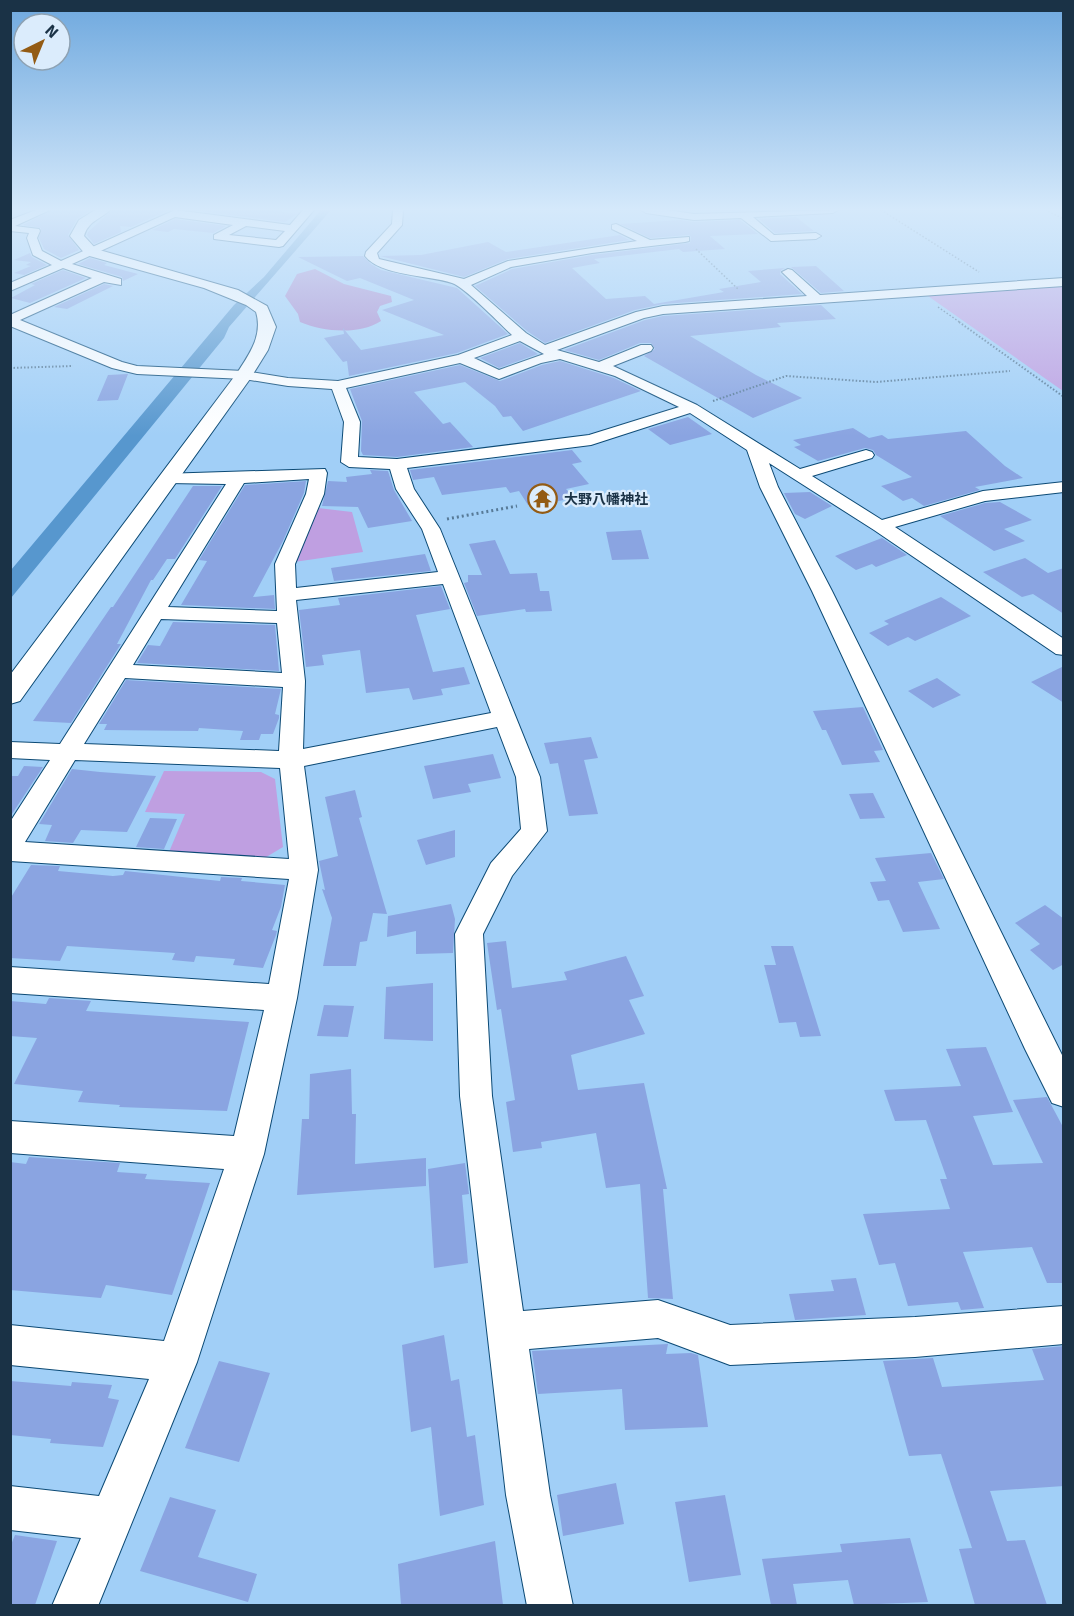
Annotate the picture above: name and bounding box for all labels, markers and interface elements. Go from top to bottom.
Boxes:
north arrow [12,12,72,72]
text: N [41,21,62,43]
temple icon: 大野八幡神社 [527,483,559,515]
place label: 大野八幡神社 [564,491,648,508]

